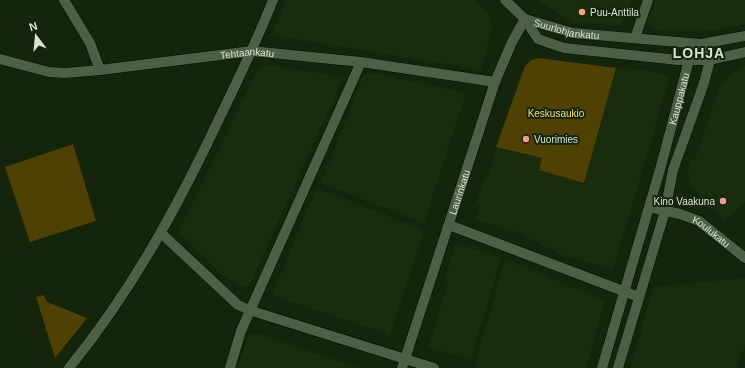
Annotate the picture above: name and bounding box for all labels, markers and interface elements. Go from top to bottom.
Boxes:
marker: Puu-Anttila [577,7,587,17]
place label: Puu-Anttila [590,7,639,18]
north arrow [16,16,56,56]
street label: Suurlohjankatu [533,17,600,41]
text: N [28,20,39,33]
district label: LOHJA [673,45,725,61]
street label: Tehtaankatu [219,46,275,61]
street label: Kauppakatu [667,72,691,126]
park label: Keskusaukio [528,108,585,119]
marker: Vuorimies [521,134,531,144]
place label: Vuorimies [534,134,578,145]
street label: Laurinkatu [447,168,472,216]
place label: Kino Vaakuna [653,196,715,207]
marker: Kino Vaakuna [718,196,728,206]
street label: Koulukatu [691,214,732,250]

